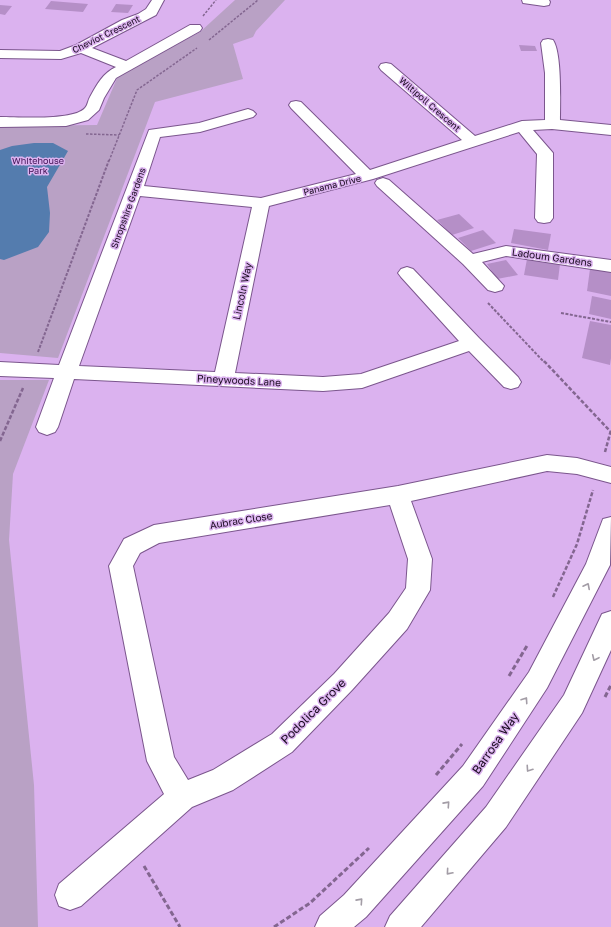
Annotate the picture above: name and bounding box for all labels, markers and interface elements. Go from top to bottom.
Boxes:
street label: Cheviot Crescent [70,13,142,55]
street label: Wiltipoll Crescent [397,74,463,134]
park label: Whitehouse Park [12,155,64,176]
street label: Shropshire Gardens [108,166,148,250]
street label: Panama Drive [302,173,362,197]
street label: Ladoum Gardens [511,245,593,269]
street label: Lincoln Way [230,261,254,321]
street label: Pineywoods Lane [197,372,282,388]
street label: Aubrac Close [209,509,273,531]
one-way arrow [582,583,590,590]
one-way arrow [592,653,600,661]
street label: Podolica Grove [277,675,349,747]
one-way arrow [520,697,528,704]
street label: Barrosa Way [468,709,522,777]
one-way arrow [526,765,534,772]
one-way arrow [443,801,450,809]
one-way arrow [447,867,454,874]
one-way arrow [355,898,362,905]

